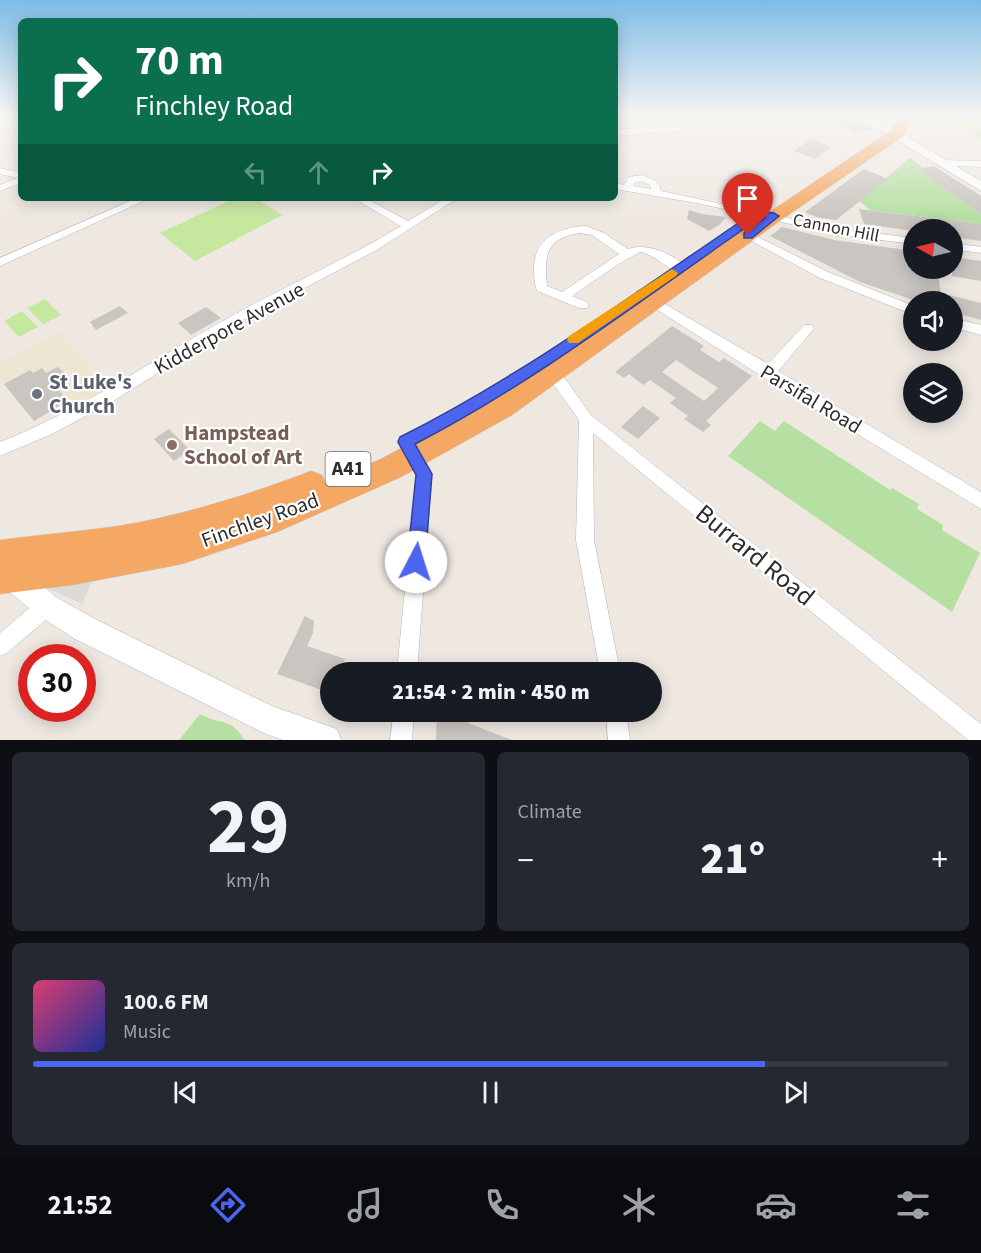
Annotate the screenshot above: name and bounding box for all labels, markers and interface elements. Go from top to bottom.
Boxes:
text: 70 m [135,31,224,91]
icon: right [36,42,114,120]
text: Finchley Road [135,87,293,126]
icon: left [239,156,272,189]
icon: ahead [302,156,335,189]
icon: right [365,156,398,189]
pin [722,173,773,235]
icon: arrive [731,182,764,215]
street label: Cannon Hill [791,207,881,249]
north arrow [903,219,963,279]
map controls [903,219,963,423]
street label: Kidderpore Avenue [148,274,310,382]
button: sound [903,291,963,351]
street label: Parsifal Road [755,357,867,441]
button: layers [903,363,963,423]
place label: St Luke's Church [49,367,132,421]
marker: St Luke's Church [30,387,44,401]
place label: Hampstead School of Art [184,418,302,472]
marker: Hampstead School of Art [165,438,179,452]
road number: A41 [326,452,370,486]
street label: Finchley Road [197,485,323,555]
street label: Burrard Road [687,495,823,615]
position arrow [384,530,448,594]
speed limit sign: 30 [18,644,96,722]
text: 21:54 · 2 min · 450 m [392,676,590,708]
text: 29 [207,772,289,883]
text: Climate [518,798,582,826]
text: 21° [700,827,765,891]
text: − [518,837,534,884]
text: + [932,837,948,884]
text: km/h [226,867,270,895]
text: 100.6 FM [123,986,209,1018]
text: Music [123,1018,171,1046]
icon: previous [169,1076,202,1109]
icon: pause [474,1076,507,1109]
icon: next [779,1076,812,1109]
icon: directions [207,1184,249,1226]
icon: music [344,1184,386,1226]
icon: phone [481,1184,523,1226]
icon: climate [618,1184,660,1226]
icon: car [755,1184,797,1226]
icon: filters [892,1184,934,1226]
text: 21:52 [47,1186,113,1225]

